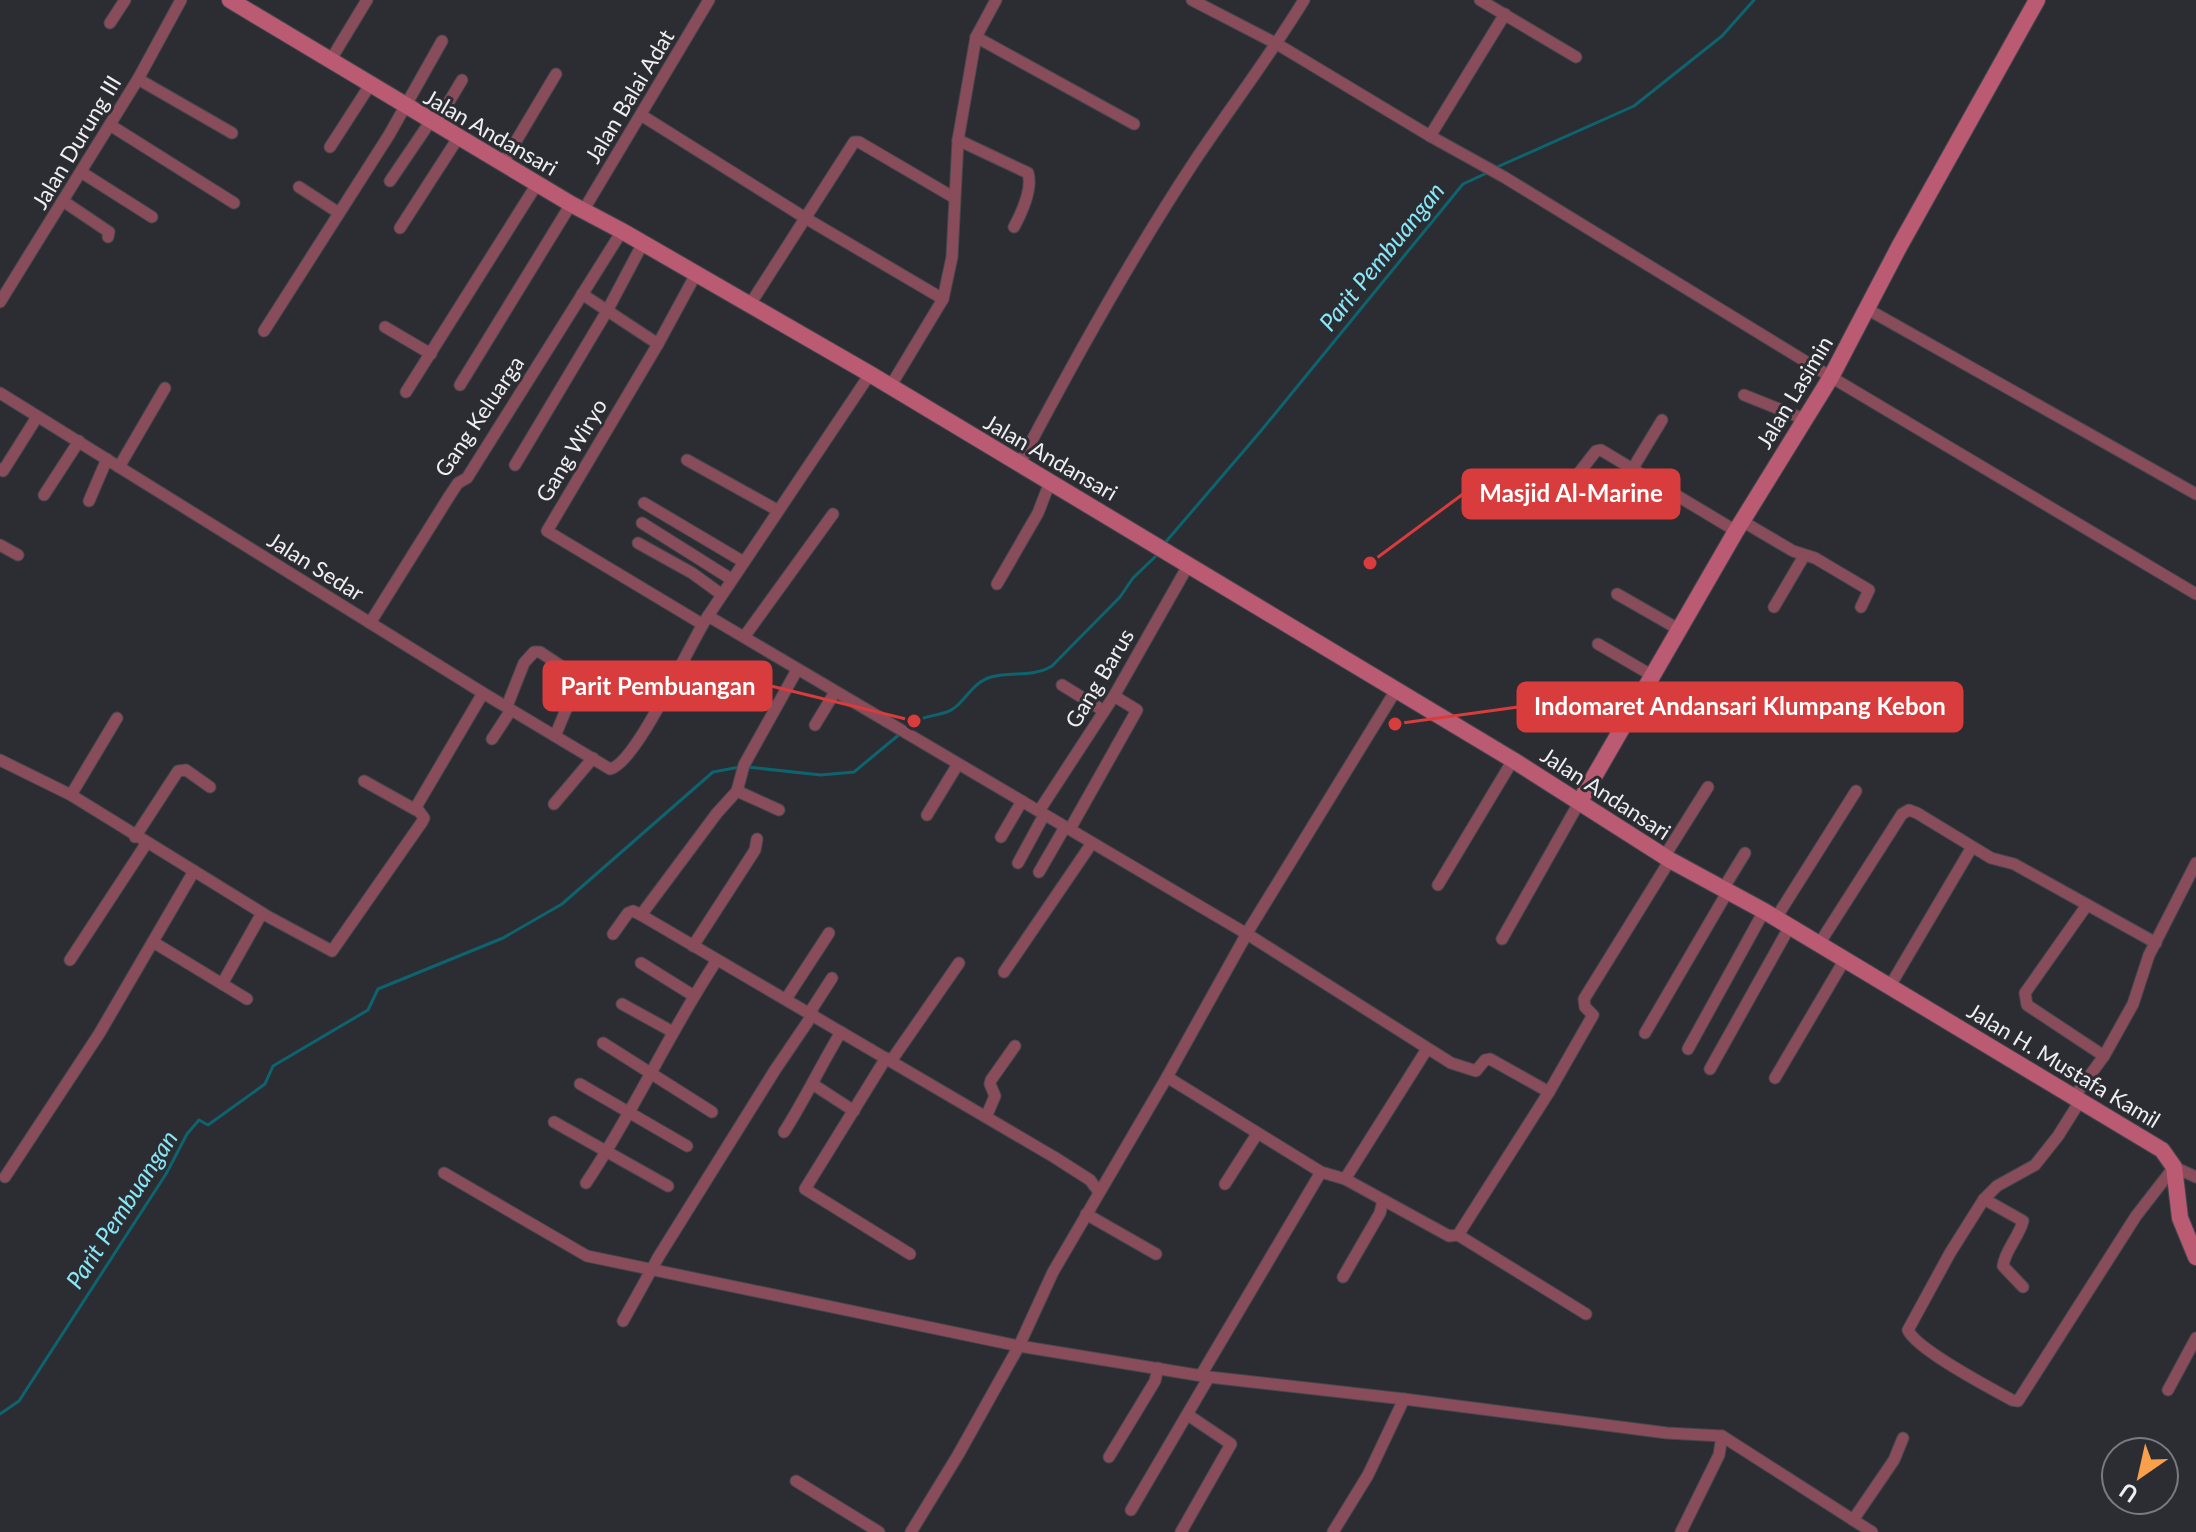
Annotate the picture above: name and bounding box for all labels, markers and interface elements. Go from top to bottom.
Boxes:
street label: Jalan Balai Adat [579,24,679,168]
street label: Jalan Durung III [26,70,126,214]
street label: Jalan Andansari [420,83,562,181]
water label: Parit Pembuangan [1312,176,1450,336]
street label: Jalan Lasimin [1750,331,1838,453]
street label: Gang Keluarga [429,350,529,482]
street label: Gang Wiryo [530,394,612,506]
street label: Jalan Andansari [980,408,1122,506]
callout: Masjid Al-Marine [1463,470,1679,518]
text: Masjid Al-Marine [1479,478,1663,507]
street label: Jalan Sedar [263,526,369,606]
street label: Gang Barus [1059,623,1139,733]
callout: Parit Pembuangan [544,662,771,710]
text: Parit Pembuangan [561,671,755,700]
callout: Indomaret Andansari Klumpang Kebon [1518,683,1962,731]
text: Indomaret Andansari Klumpang Kebon [1534,691,1946,720]
street label: Jalan Andansari [1536,741,1676,845]
street label: Jalan H. Mustafa Kamil [1963,997,2165,1133]
water label: Parit Pembuangan [59,1125,183,1293]
north arrow [2100,1436,2180,1516]
text: U [2114,1477,2143,1509]

